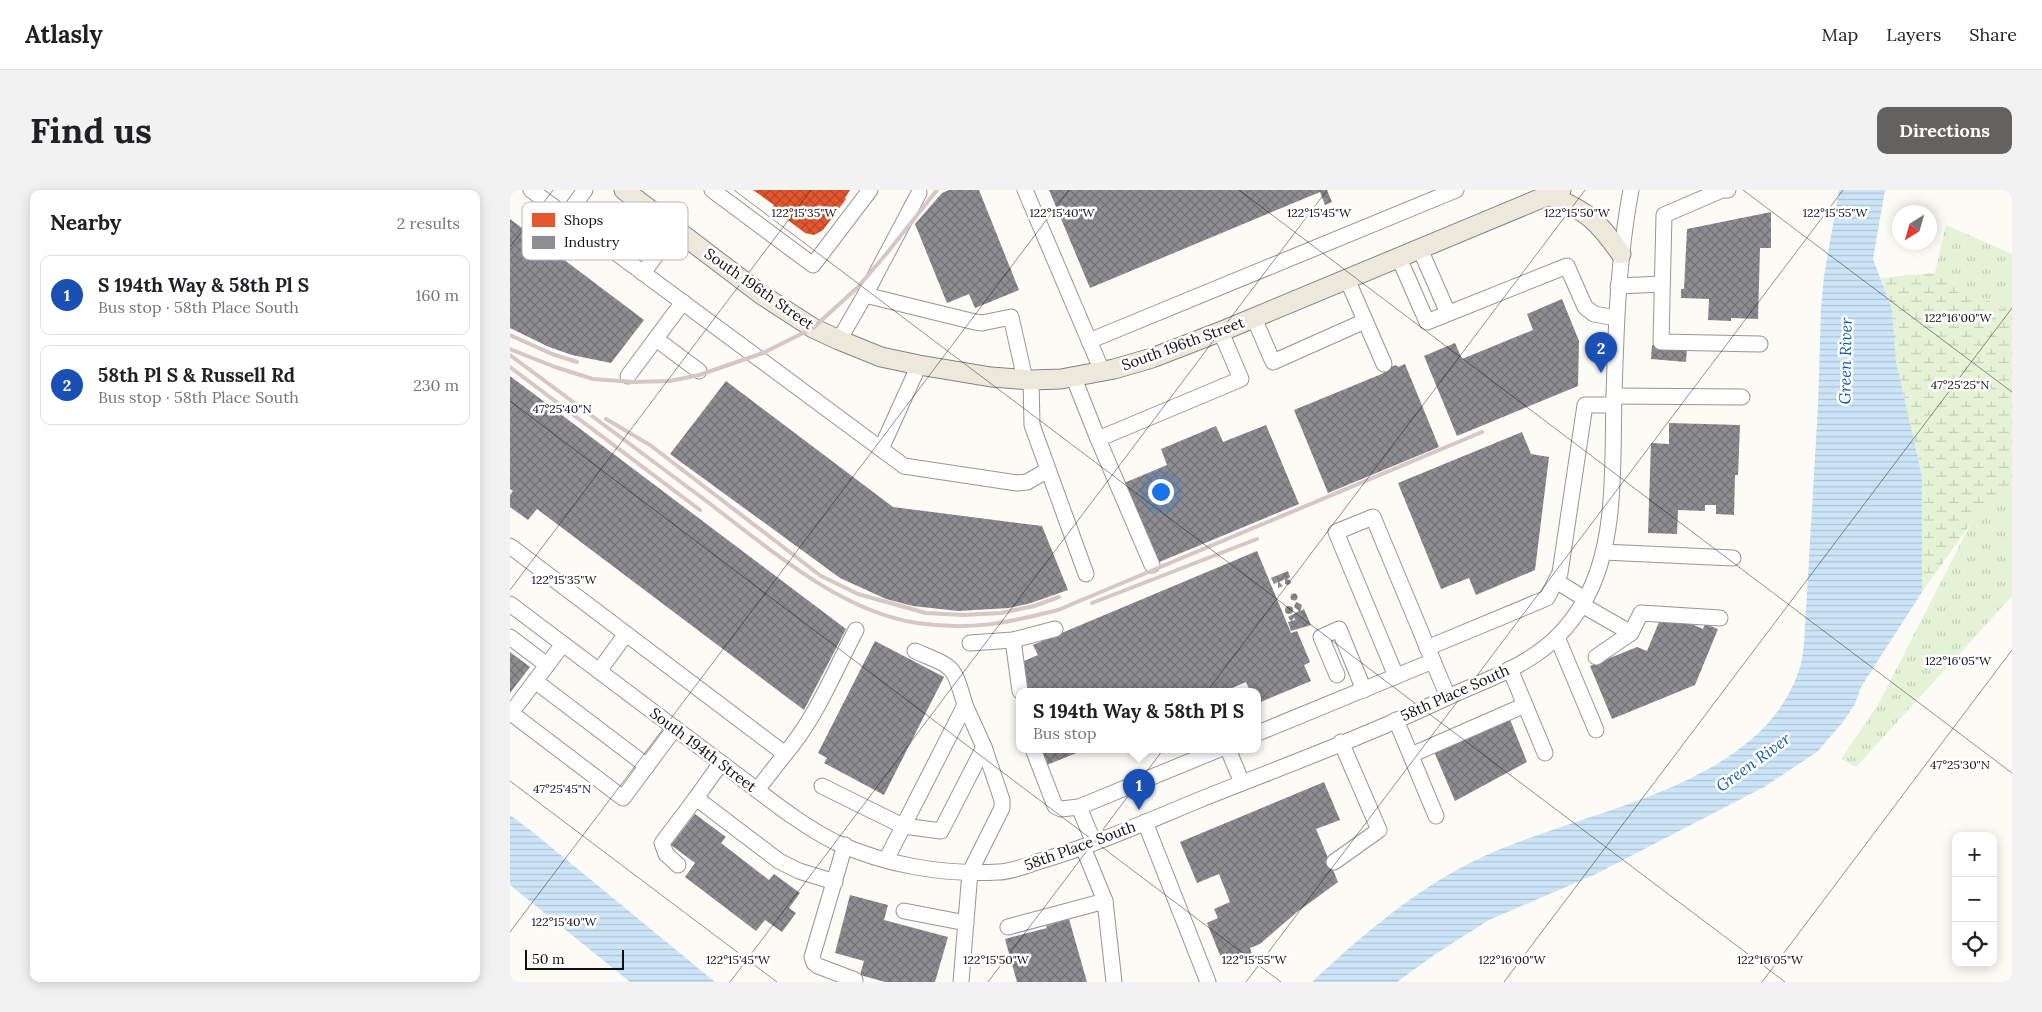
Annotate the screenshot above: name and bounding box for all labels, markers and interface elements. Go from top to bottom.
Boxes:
text: Atlasly [25,19,103,50]
text: Map [1822,23,1858,46]
text: Layers [1886,23,1941,46]
text: Share [1969,23,2017,46]
button: Directions [1877,107,2012,154]
text: Find us [30,108,152,153]
legend [522,202,688,260]
text: 122°15'35"W [772,205,837,220]
text: 122°15'40"W [1029,205,1096,220]
text: 122°15'45"W [1287,205,1352,220]
text: 122°15'50"W [1544,205,1611,220]
text: 122°15'55"W [1803,205,1868,220]
north arrow [1892,205,1937,250]
text: Nearby [50,209,121,236]
text: Shops [564,211,603,229]
text: 2 results [397,213,460,233]
text: Industry [564,233,620,251]
street label: South 196th Street [701,244,818,333]
text: S 194th Way & 58th Pl S [98,273,309,297]
text: 1 [64,285,70,305]
text: 160 m [415,285,459,305]
text: Bus stop · 58th Place South [98,297,299,317]
text: 122°16'00"W [1925,310,1993,325]
street label: South 196th Street [1119,312,1247,375]
water label: Green River [1834,317,1856,405]
pin: 2 [1585,332,1617,373]
text: 58th Pl S & Russell Rd [98,363,295,387]
text: 2 [63,375,71,395]
text: 230 m [413,375,459,395]
text: 47°25'25"N [1931,377,1989,392]
text: Bus stop · 58th Place South [98,387,299,407]
text: 47°25'40"N [532,401,592,416]
your location [1148,479,1174,505]
text: 122°15'35"W [532,572,597,587]
text: 122°16'05"W [1925,653,1992,668]
street label: 58th Place South [1397,660,1512,725]
popup [1016,688,1261,753]
text: S 194th Way & 58th Pl S [1033,699,1244,723]
street label: South 194th Street [646,703,760,796]
text: Bus stop [1033,723,1097,743]
water label: Green River [1712,728,1795,796]
text: 47°25'30"N [1930,757,1990,772]
pin: 1 [1123,769,1155,810]
text: 47°25'45"N [533,781,591,796]
street label: 58th Place South [1022,817,1138,874]
map controls [1952,832,1997,967]
button: + [1952,832,1997,877]
button: − [1952,877,1997,922]
text: 122°15'40"W [531,914,598,929]
button: locate [1952,922,1997,967]
scale bar [525,947,624,970]
text: 50 m [532,950,565,968]
text: 122°15'45"W [706,952,771,967]
text: 122°15'50"W [963,952,1030,967]
text: 122°15'55"W [1222,952,1287,967]
text: 122°16'00"W [1479,952,1547,967]
text: 122°16'05"W [1737,952,1804,967]

